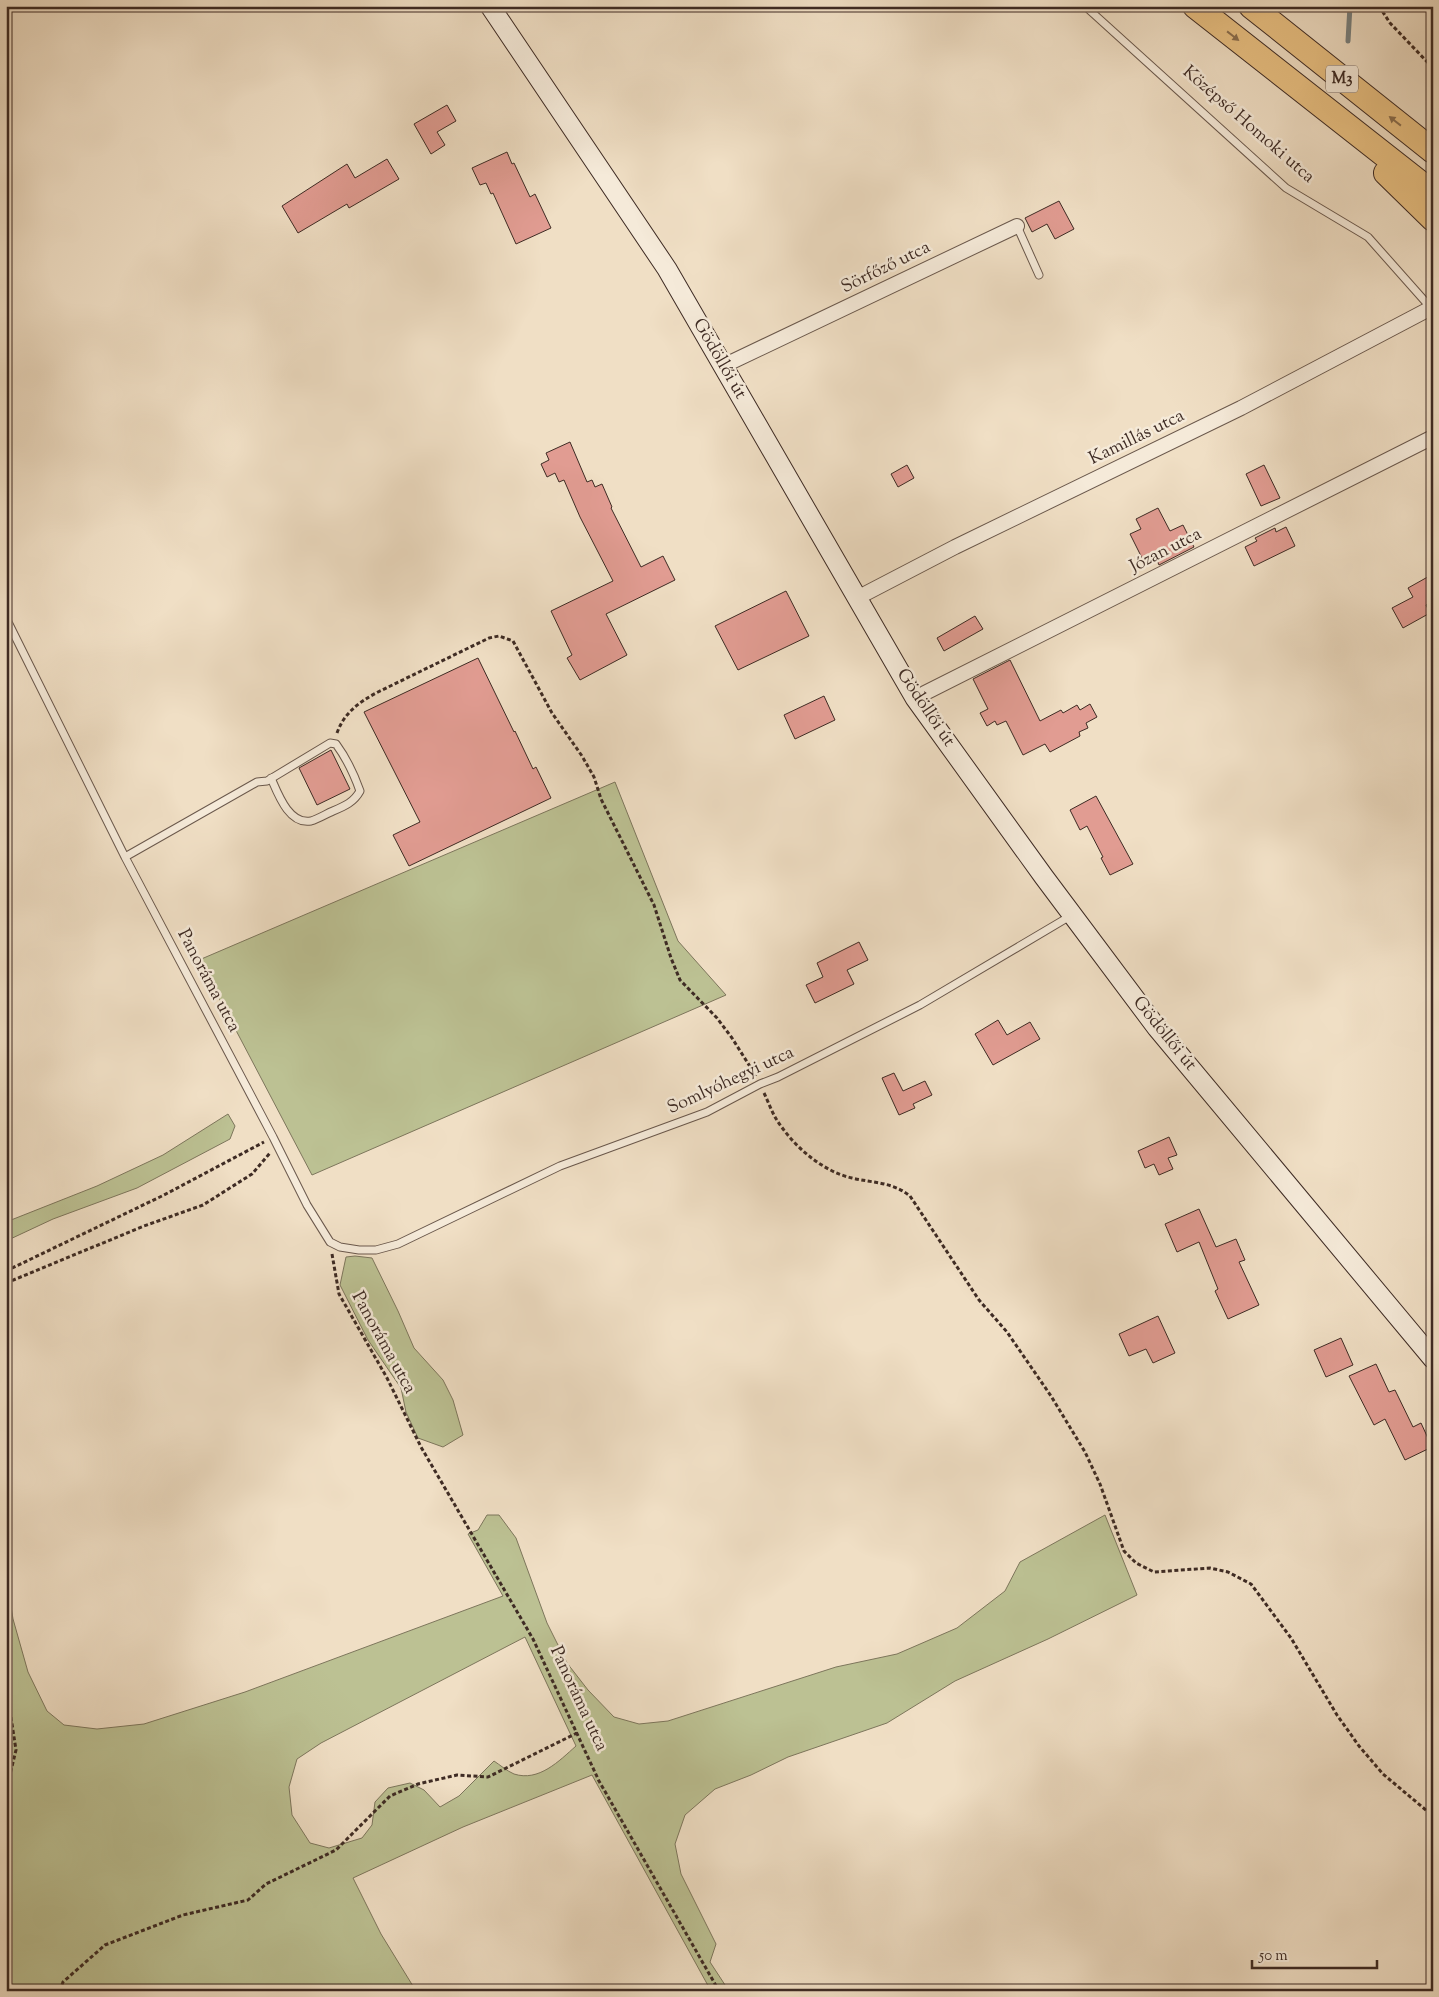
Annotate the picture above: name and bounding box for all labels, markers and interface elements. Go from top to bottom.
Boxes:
one-way arrow [1226,31,1239,42]
street label: Középső Homoki utca [1176,60,1320,190]
road number: M3 [1326,66,1358,92]
one-way arrow [1388,115,1401,126]
street label: Sörfőző utca [837,235,935,301]
street label: Gödöllői út [685,314,753,404]
street label: Kamillás utca [1085,404,1189,472]
street label: Józan utca [1125,522,1206,581]
street label: Gödöllői út [889,664,961,752]
street label: Panoráma utca [170,925,246,1037]
street label: Gödöllői út [1126,991,1202,1077]
street label: Somlyóhegyi utca [663,1040,799,1122]
street label: Panoráma utca [344,1287,422,1399]
street label: Panoráma utca [542,1642,614,1756]
scale bar [1252,1937,1376,1969]
text: 50 m [1258,1946,1288,1967]

